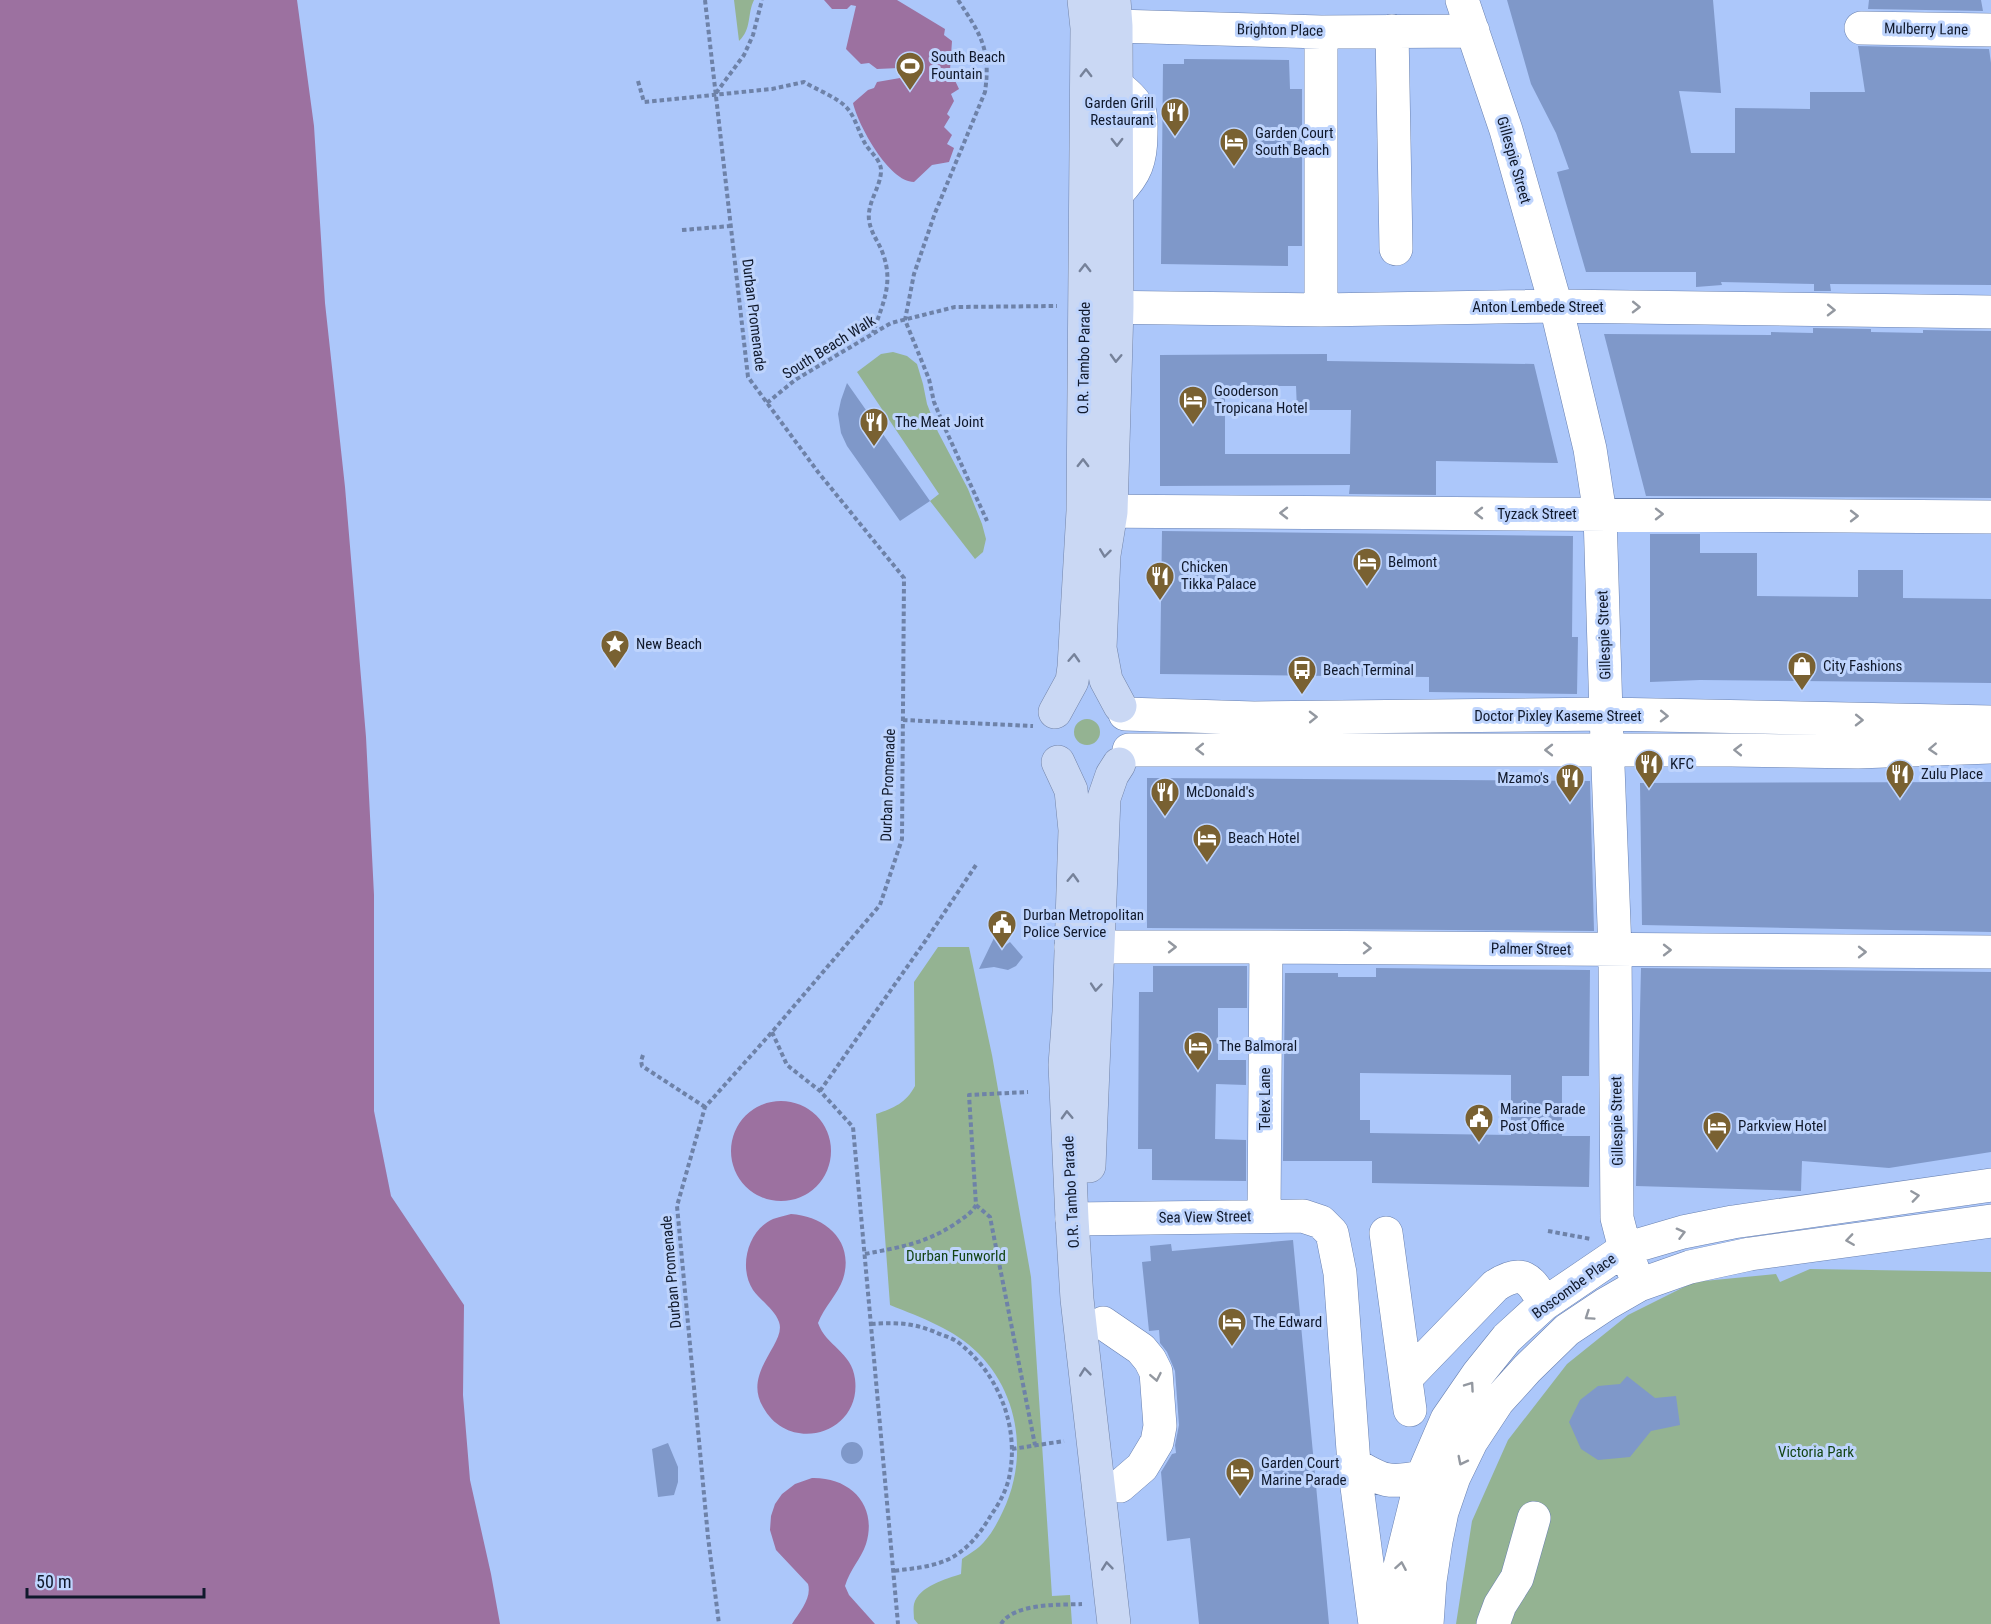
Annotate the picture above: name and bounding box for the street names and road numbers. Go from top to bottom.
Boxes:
street label: Mulberry Lane [1884,19,1968,39]
street label: Brighton Place [1237,20,1323,40]
street label: Gillespie Street [1493,114,1535,206]
street label: Durban Promenade [738,258,770,372]
street label: Anton Lembede Street [1472,298,1604,316]
street label: O.R. Tambo Parade [1074,302,1094,414]
street label: South Beach Walk [779,311,879,383]
street label: Tyzack Street [1497,505,1577,523]
street label: Gillespie Street [1593,590,1615,680]
street label: Doctor Pixley Kaseme Street [1474,707,1642,725]
street label: Durban Promenade [877,728,899,842]
street label: Palmer Street [1491,939,1571,959]
street label: Telex Lane [1256,1067,1274,1131]
street label: Gillespie Street [1607,1076,1627,1166]
street label: O.R. Tambo Parade [1059,1135,1083,1249]
street label: Sea View Street [1159,1207,1251,1227]
street label: Durban Promenade [657,1215,685,1329]
street label: Boscombe Place [1529,1250,1619,1322]

